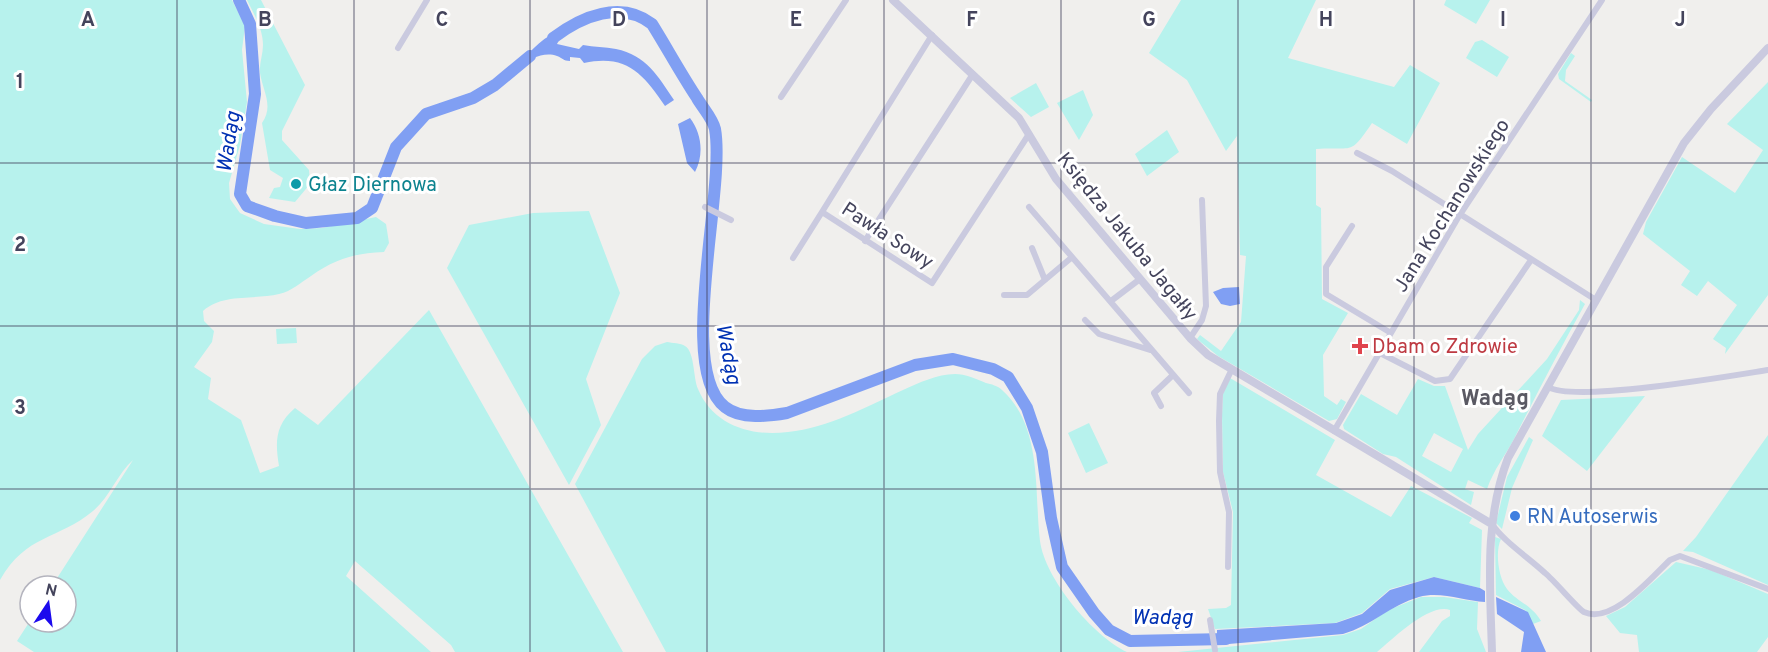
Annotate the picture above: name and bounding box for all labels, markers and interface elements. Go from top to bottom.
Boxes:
text: A [81,8,95,34]
text: B [258,8,272,34]
text: C [436,8,448,34]
text: D [612,8,626,34]
text: E [790,8,802,34]
text: F [966,8,978,34]
text: G [1142,8,1156,34]
text: H [1319,8,1333,34]
text: I [1500,8,1506,34]
text: J [1674,8,1686,34]
text: 1 [16,70,24,96]
water label: Wadąg [211,109,248,175]
street label: Jana Kochanowskiego [1389,114,1517,298]
street label: Księdza Jakuba Jagałły [1050,148,1202,327]
place label: Głaz Diernowa [308,173,437,199]
marker: Głaz Diernowa [289,177,303,191]
street label: Pawła Sowy [836,197,938,276]
text: 2 [14,233,26,259]
water label: Wadąg [708,322,747,388]
place label: Dbam o Zdrowie [1372,335,1518,361]
marker: Dbam o Zdrowie [1353,339,1367,353]
district label: Wadąg [1461,386,1529,413]
text: 3 [14,396,26,422]
place label: RN Autoserwis [1527,505,1658,531]
marker: RN Autoserwis [1508,509,1522,523]
north arrow [18,574,78,634]
text: N [43,580,59,602]
water label: Wadąg [1131,605,1193,632]

